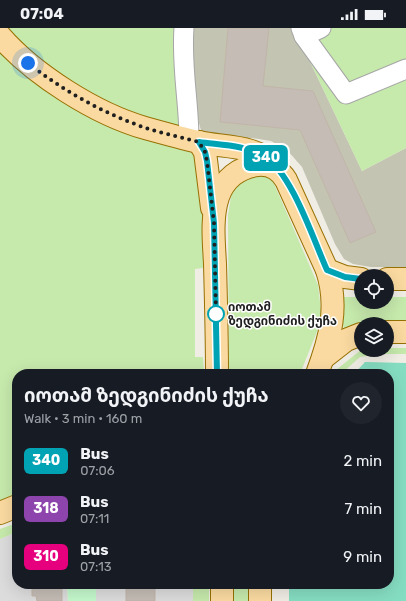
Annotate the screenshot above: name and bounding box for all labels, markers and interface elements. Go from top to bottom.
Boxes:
text: 07:04 [20,5,64,23]
your location [18,53,38,73]
line badge: 340 [243,145,289,171]
text: 340 [252,149,280,166]
map controls [354,269,394,357]
button: locate [354,269,394,309]
place label: იოთამ ზედგინიძის ქუჩა [228,300,337,329]
marker: იოთამ ზედგინიძის ქუჩა [207,305,225,323]
button: layers [354,317,394,357]
button: heart [340,382,382,424]
text: იოთამ ზედგინიძის ქუჩა [24,384,269,407]
text: Walk · 3 min · 160 m [24,411,142,426]
text: Bus [80,445,109,463]
text: 340 [32,452,60,469]
text: 2 min [343,452,382,470]
text: 07:06 [80,463,115,478]
text: Bus [80,493,108,511]
text: 318 [33,500,59,517]
text: 7 min [345,500,382,518]
text: 07:11 [80,511,109,526]
text: Bus [80,541,108,559]
text: 310 [33,548,59,565]
text: 9 min [343,548,382,566]
text: 07:13 [80,559,112,574]

